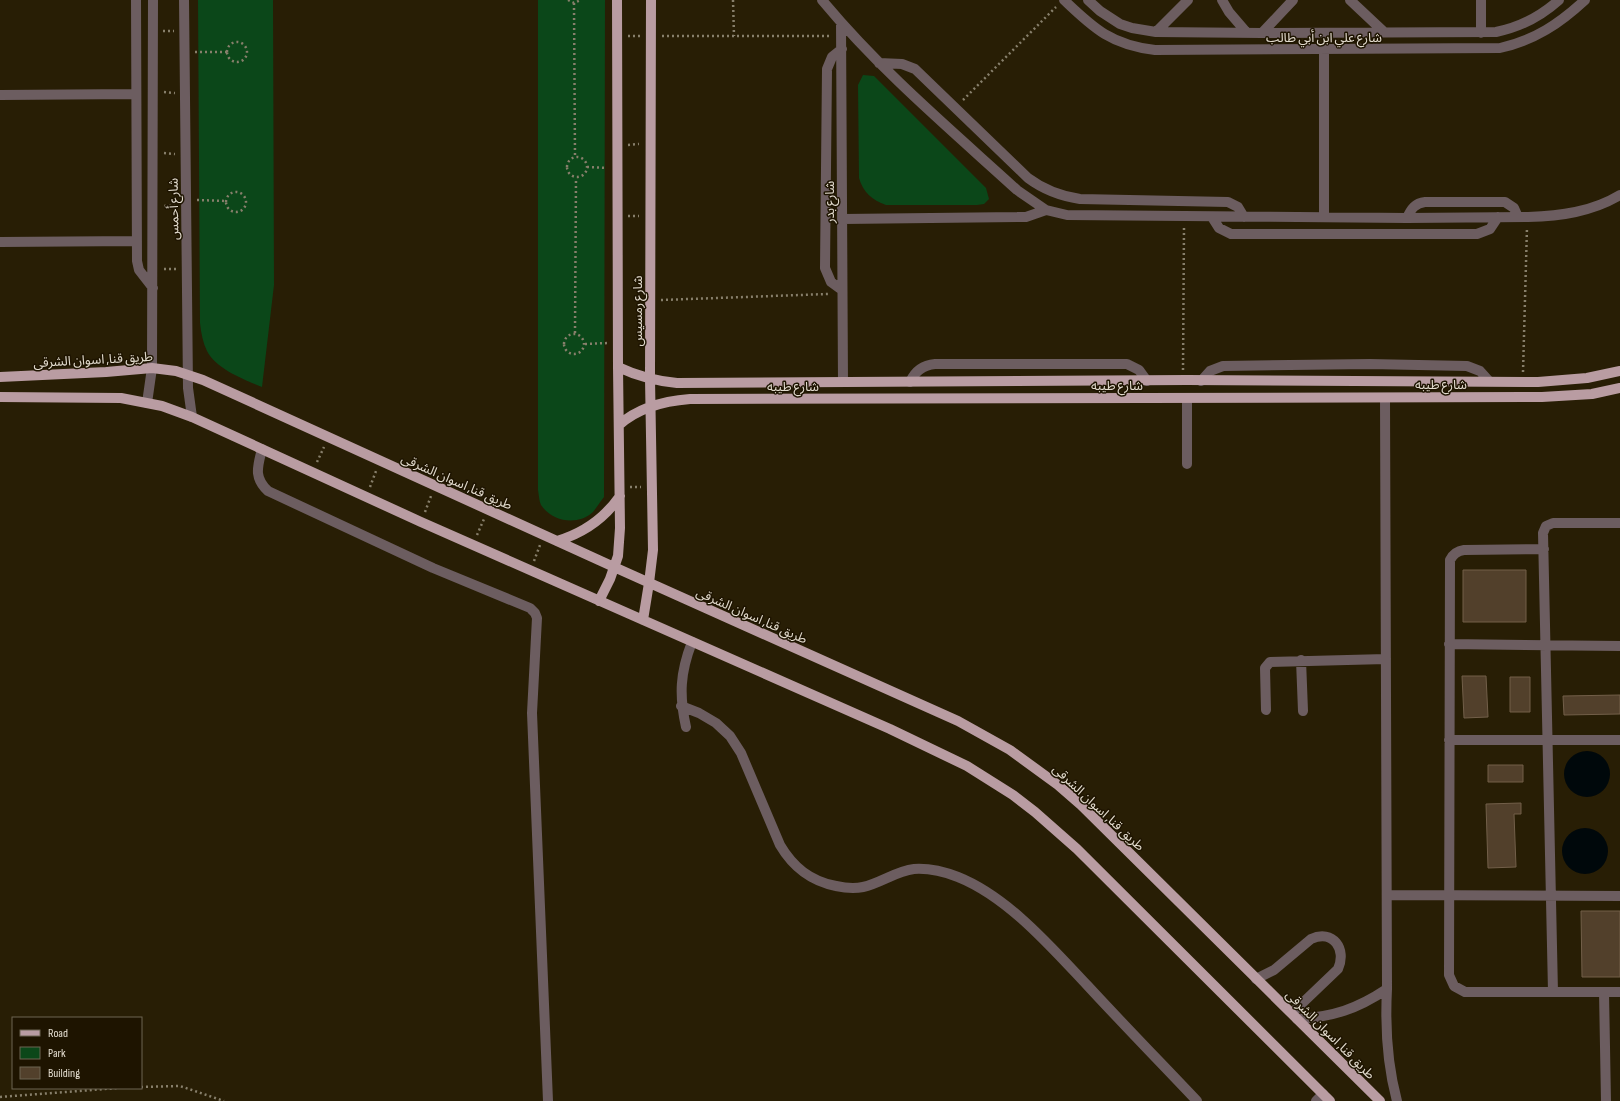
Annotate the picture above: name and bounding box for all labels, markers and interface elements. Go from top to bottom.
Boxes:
street label: شارع علي ابن أبي طالب [1266,29,1382,48]
street label: شارع أحمس [165,178,185,240]
street label: شارع بدر [822,181,840,224]
street label: شارع رمسيس [630,276,648,346]
street label: طريق قنا, اسوان الشرقى [33,349,153,371]
street label: شارع طيبه [1415,377,1467,395]
street label: شارع طيبه [1091,378,1143,396]
street label: شارع طيبه [767,379,819,397]
street label: طريق قنا, اسوان الشرقى [399,450,515,514]
street label: طريق قنا, اسوان الشرقى [694,584,810,648]
street label: طريق قنا, اسوان الشرقى [1049,761,1148,855]
street label: طريق قنا, اسوان الشرقى [1282,987,1378,1083]
legend [12,1017,142,1089]
text: Road [48,1026,68,1041]
text: Park [48,1046,66,1061]
text: Building [48,1066,80,1081]

